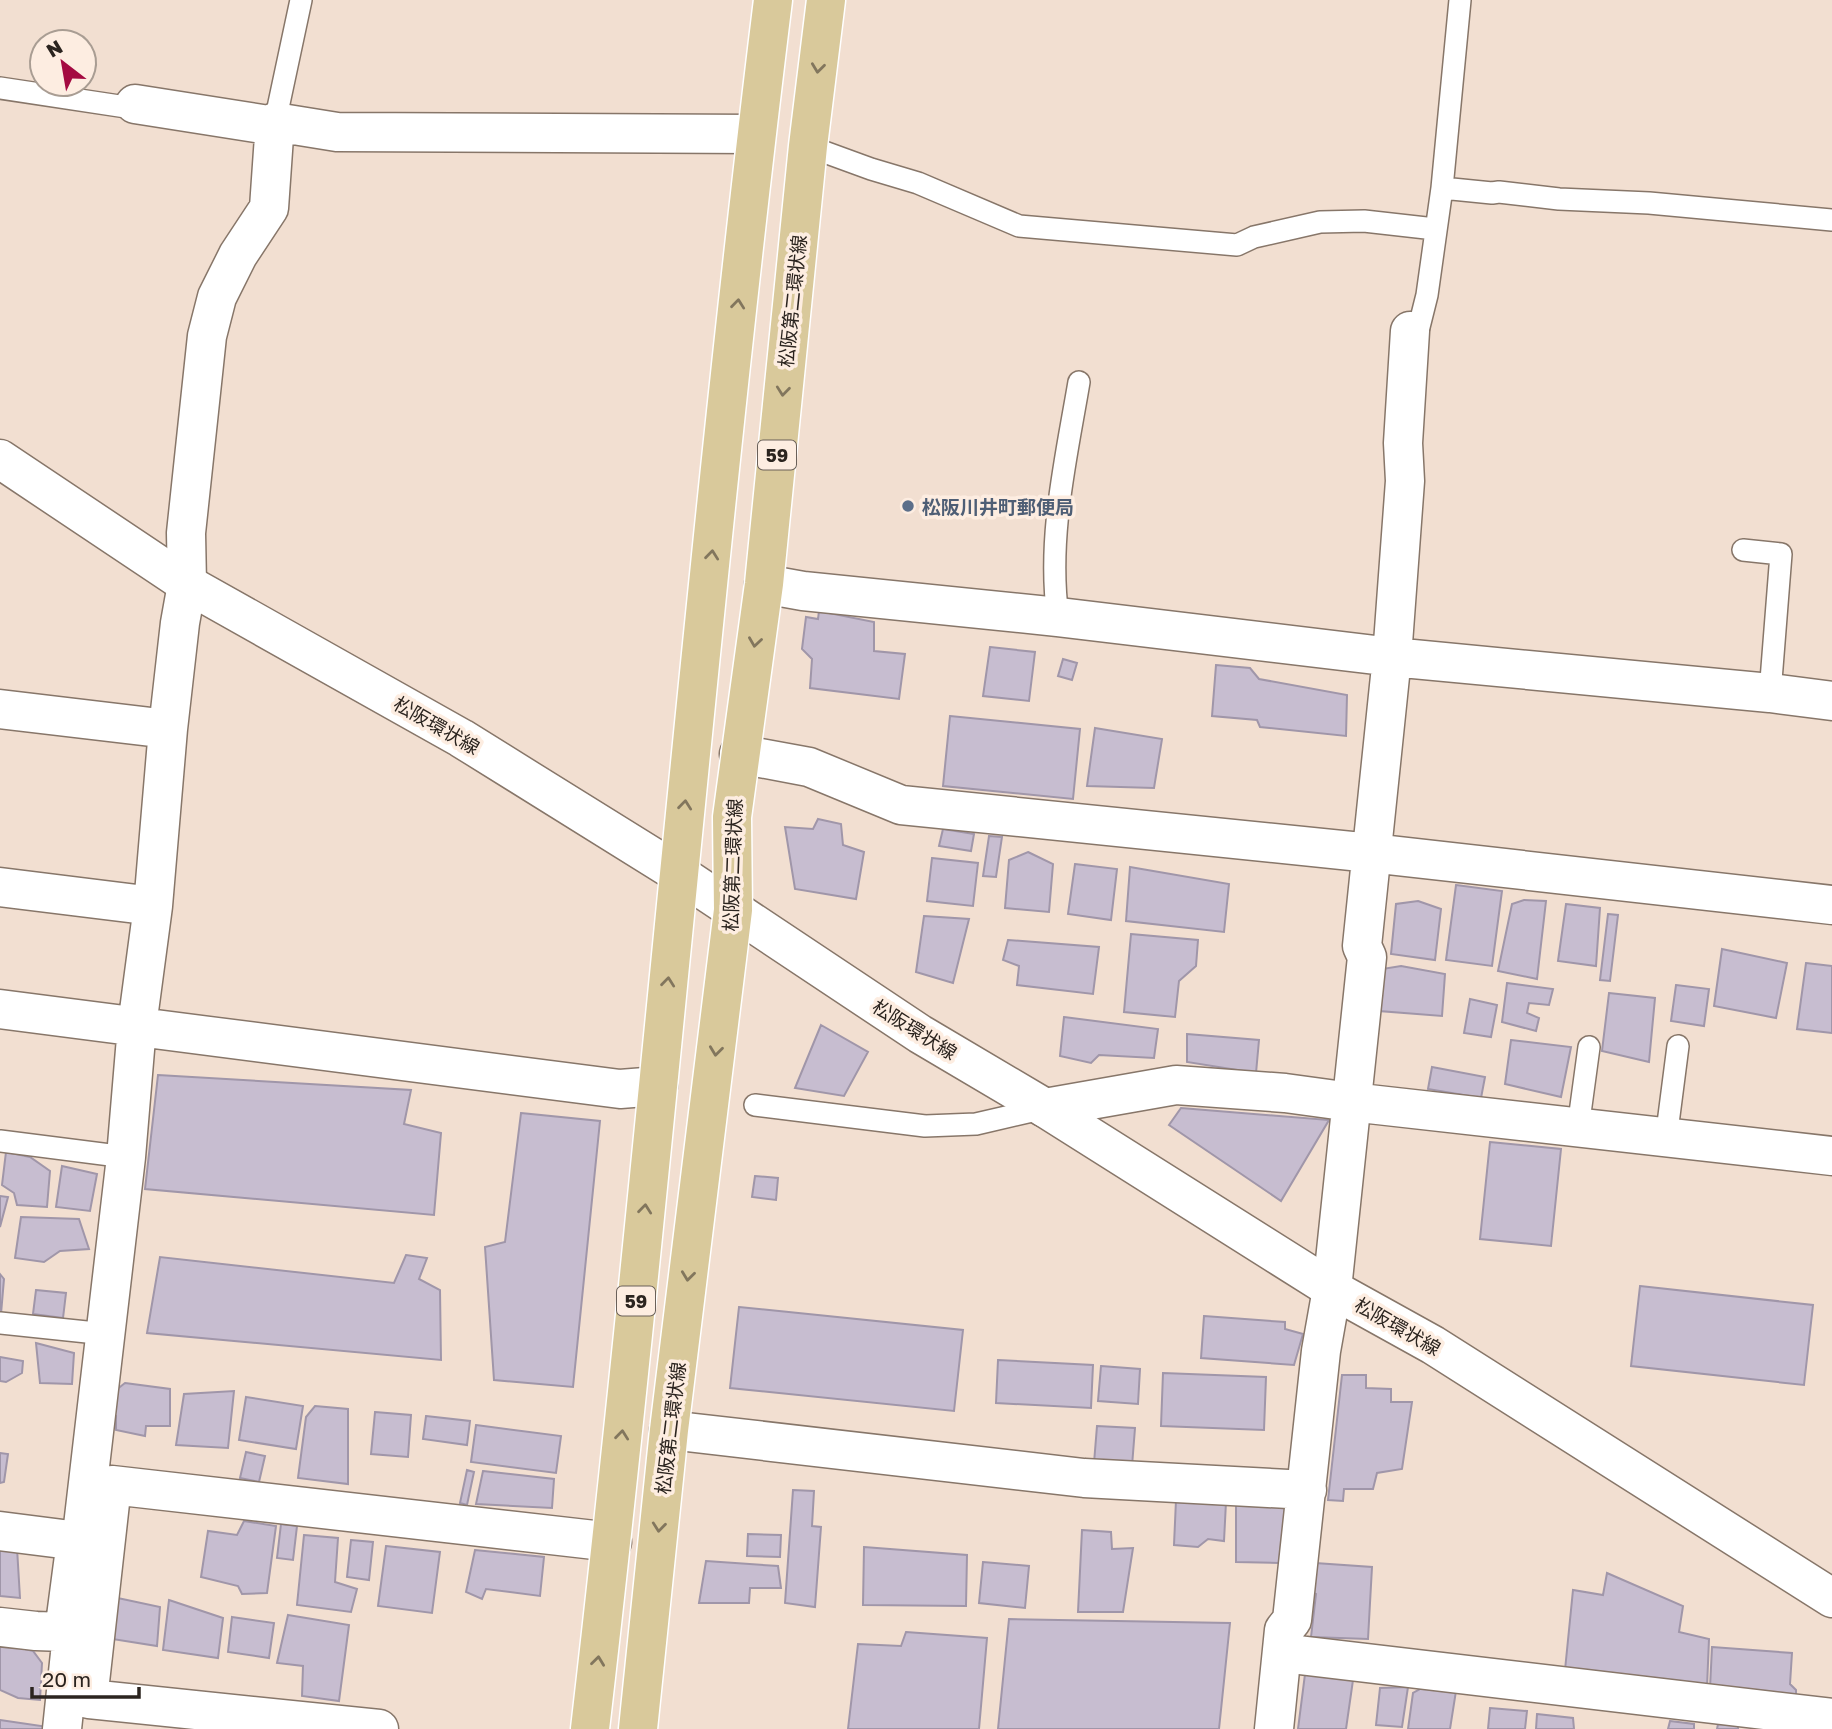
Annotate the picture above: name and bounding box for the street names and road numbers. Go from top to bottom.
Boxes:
street label: 松阪第二環状線 [774,234,810,368]
road number: 59 [758,440,796,470]
street label: 松阪環状線 [390,691,484,759]
street label: 松阪第二環状線 [718,798,746,932]
street label: 松阪環状線 [869,994,961,1064]
road number: 59 [617,1286,655,1316]
street label: 松阪環状線 [1351,1292,1445,1360]
street label: 松阪第二環状線 [650,1361,690,1495]

